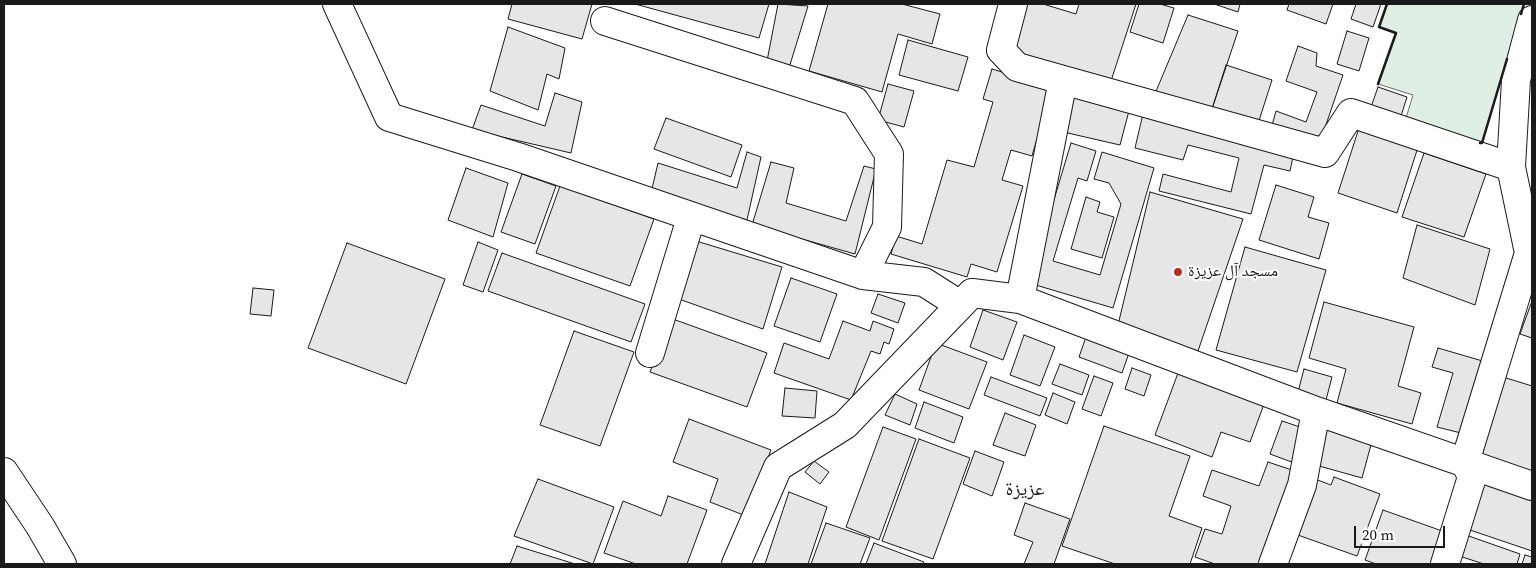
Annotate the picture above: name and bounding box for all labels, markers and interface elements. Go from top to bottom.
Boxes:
place label: مسجد آل عزيزة [1188,262,1278,282]
marker: مسجد آل عزيزة [1172,266,1184,278]
district label: عزيزة [1005,479,1045,501]
scale bar [1356,516,1447,548]
text: 20 m [1362,524,1394,545]

